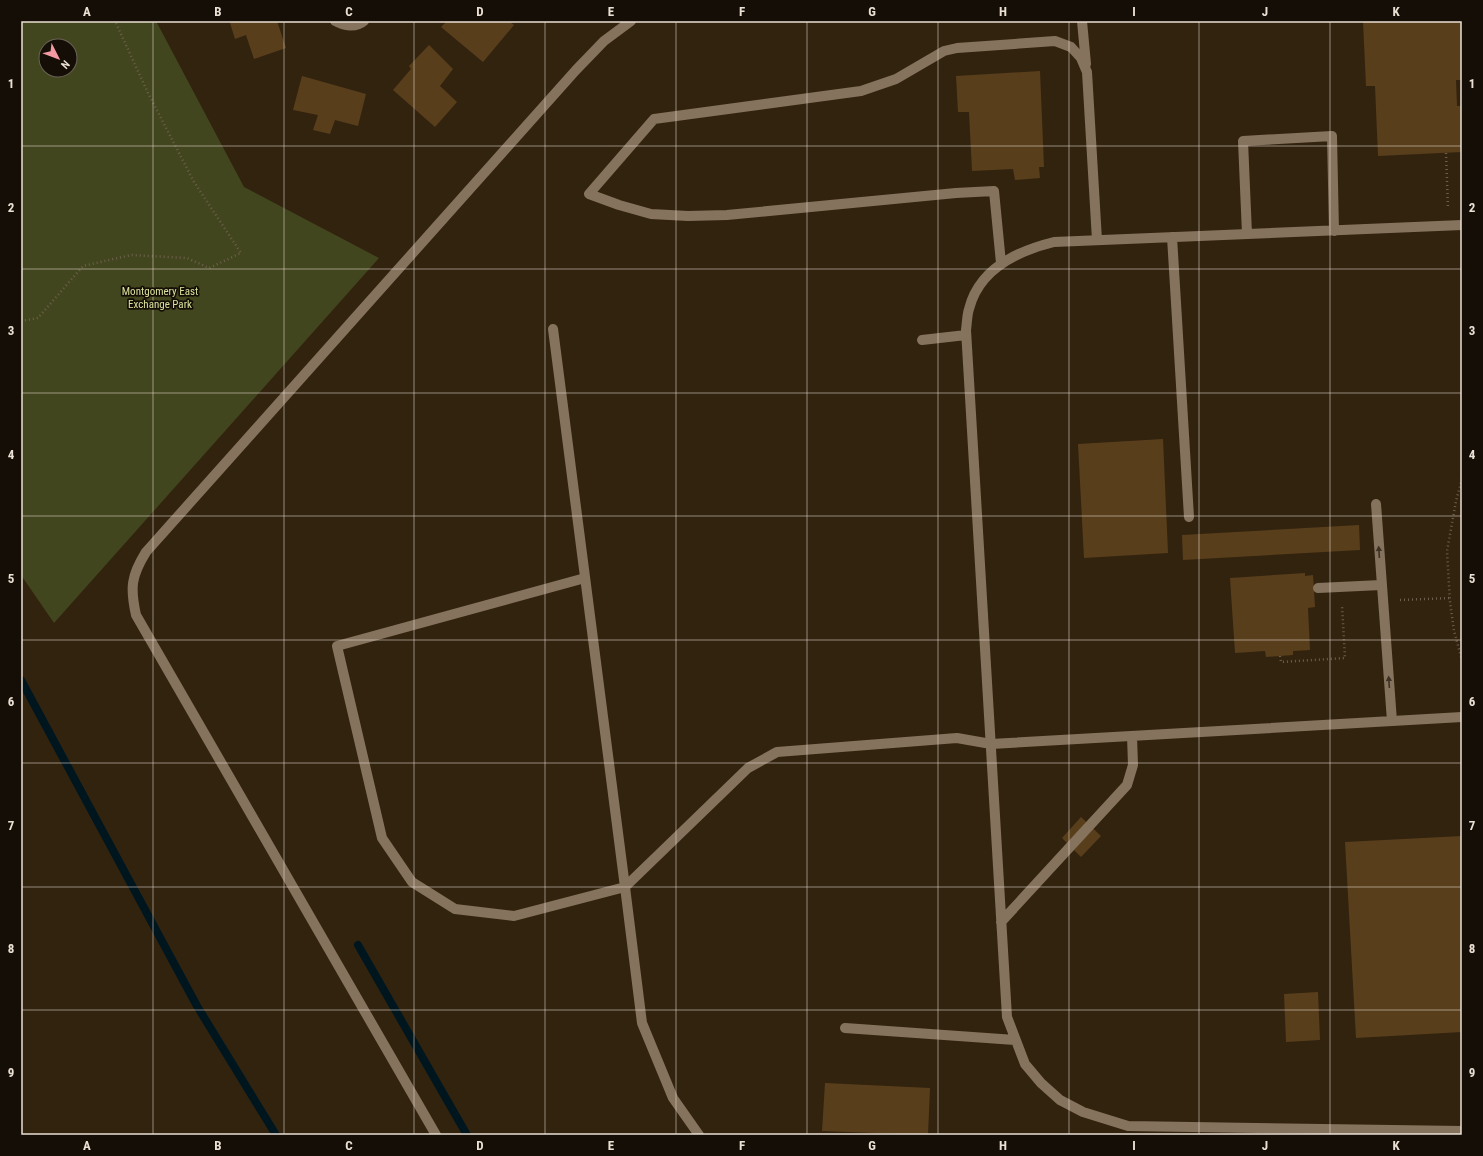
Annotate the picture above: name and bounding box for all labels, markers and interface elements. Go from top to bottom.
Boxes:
text: A [83,4,91,19]
text: B [214,4,222,19]
text: C [345,4,353,19]
text: D [476,4,484,19]
text: E [608,4,615,19]
text: F [739,4,745,19]
text: G [868,4,876,19]
text: H [999,4,1007,19]
text: I [1132,4,1136,19]
text: J [1262,4,1268,19]
text: K [1392,4,1400,19]
north arrow [38,38,78,78]
text: N [58,57,72,71]
text: 1 [8,76,14,91]
text: 1 [1469,76,1475,91]
text: 2 [8,200,15,215]
text: 2 [1469,200,1476,215]
park label: Montgomery East Exchange Park [122,285,198,311]
text: 3 [8,323,14,338]
text: 3 [1469,323,1475,338]
text: 4 [8,447,15,462]
text: 4 [1469,447,1476,462]
one-way arrow [1376,546,1383,558]
text: 5 [8,571,15,586]
text: 5 [1469,571,1476,586]
one-way arrow [1385,676,1392,688]
text: 6 [8,694,15,709]
text: 6 [1469,694,1476,709]
text: 7 [8,818,15,833]
text: 7 [1469,818,1476,833]
text: 8 [8,941,14,956]
text: 8 [1469,941,1475,956]
text: 9 [8,1065,14,1080]
text: 9 [1469,1065,1475,1080]
text: A [83,1138,91,1153]
text: B [214,1138,222,1153]
text: C [345,1138,353,1153]
text: D [476,1138,484,1153]
text: E [608,1138,615,1153]
text: F [739,1138,745,1153]
text: G [868,1138,876,1153]
text: H [999,1138,1007,1153]
text: I [1132,1138,1136,1153]
text: J [1262,1138,1268,1153]
text: K [1392,1138,1400,1153]

